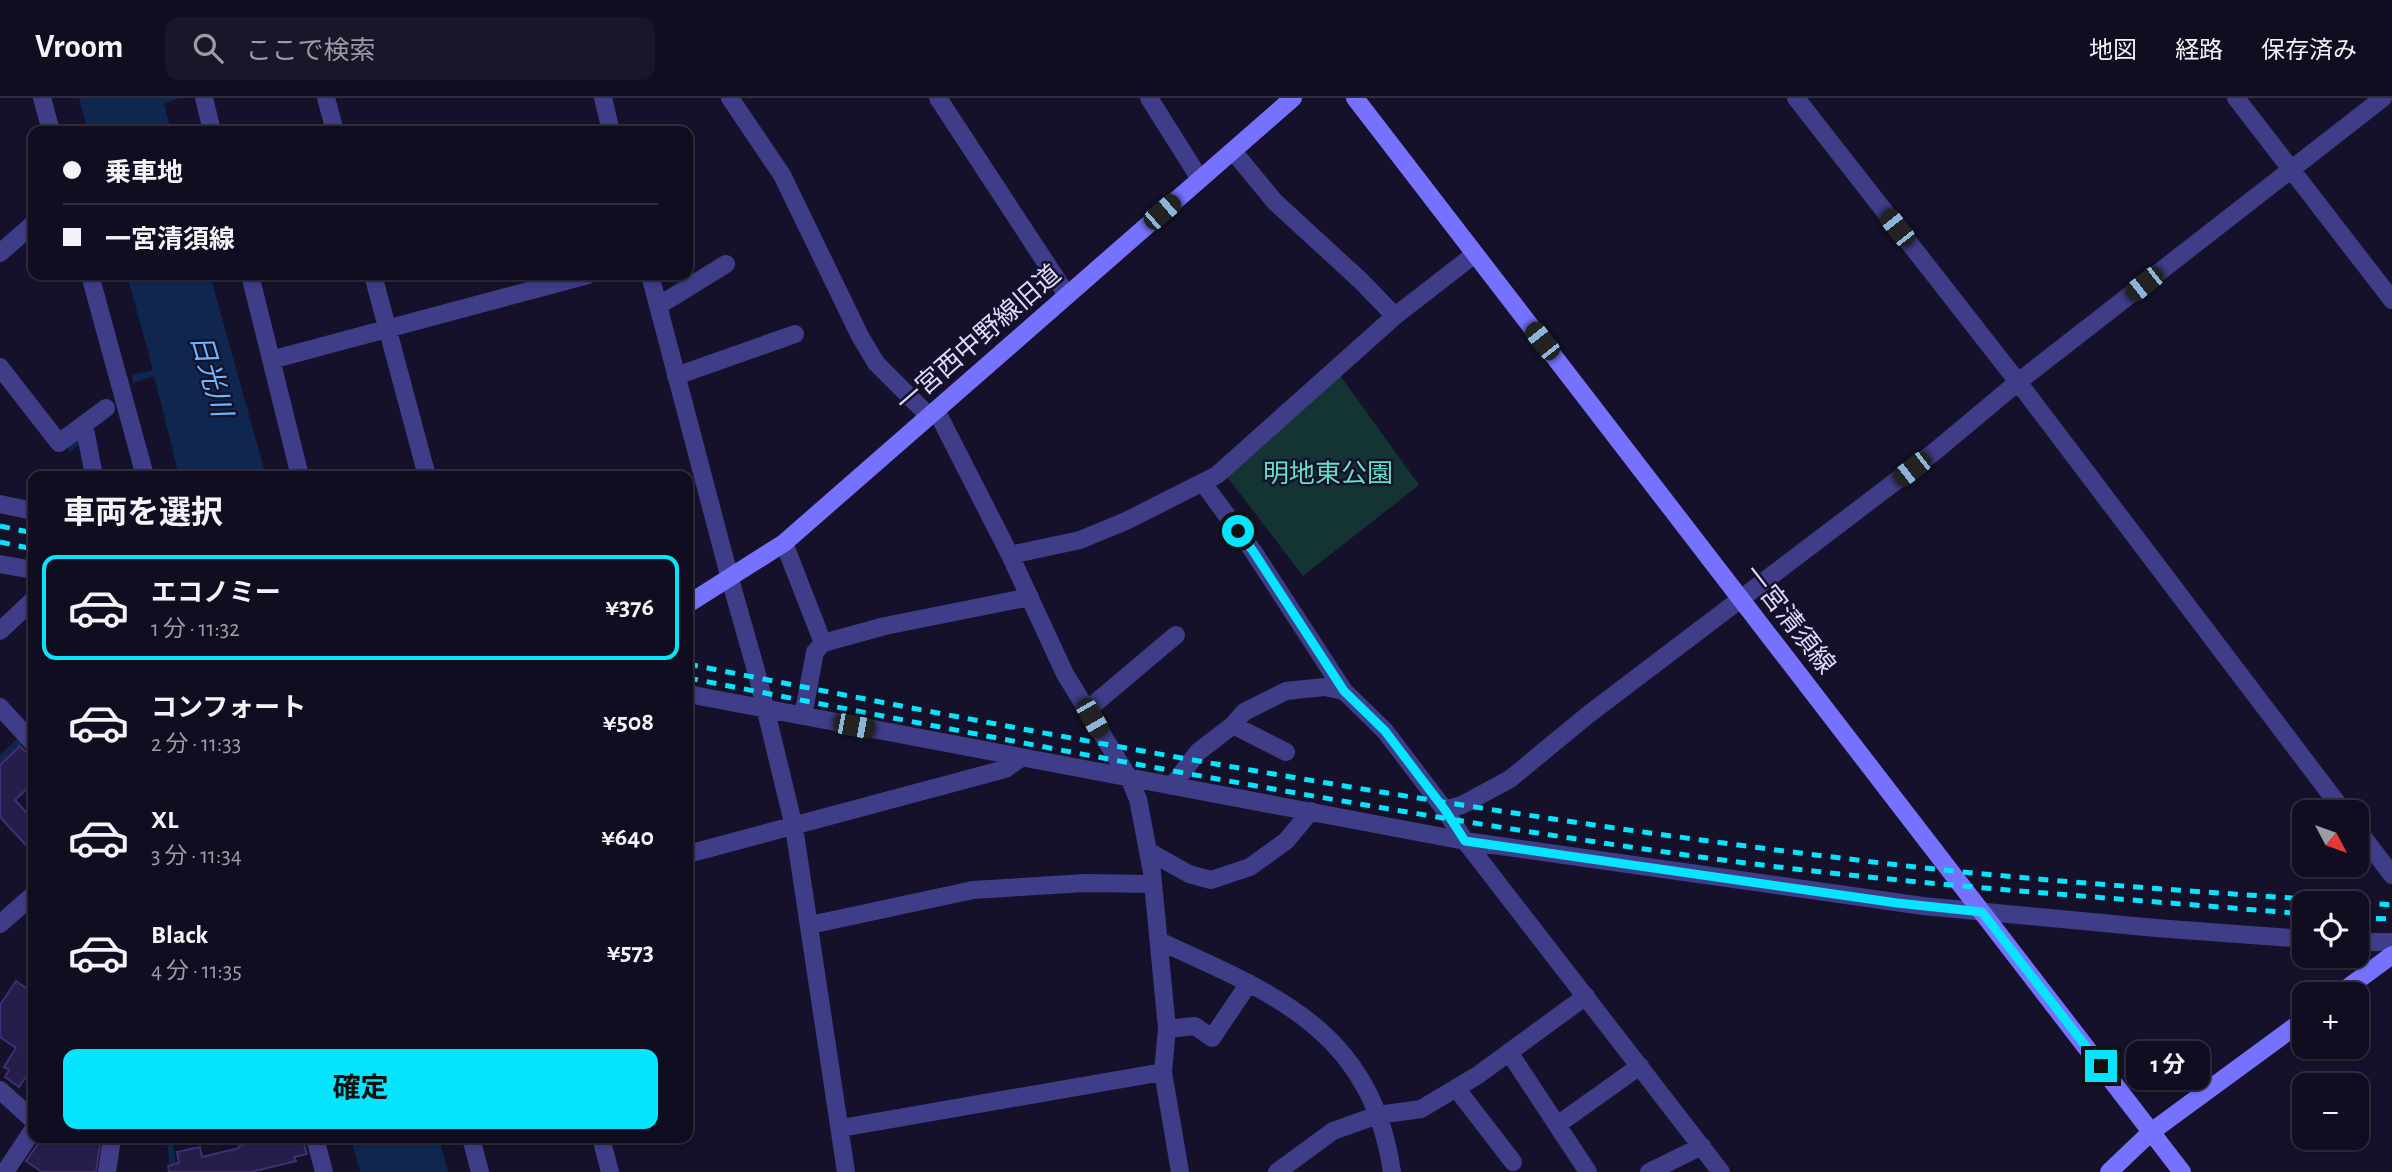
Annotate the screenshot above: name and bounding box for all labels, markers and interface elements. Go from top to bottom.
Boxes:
search box [165,17,655,80]
icon: search [189,29,227,67]
text: Vroom [35,31,123,64]
text: ここで検索 [245,38,376,64]
text: 地図 [2089,39,2137,63]
text: 経路 [2175,39,2223,63]
text: 保存済み [2261,39,2357,63]
text: 乗車地 [105,160,183,186]
car [1140,190,1185,234]
car [1876,205,1919,251]
text: 一宮清須線 [105,227,235,253]
street label: 一宮西中野線旧道 [891,260,1066,417]
car [2121,263,2168,305]
car [1521,318,1564,364]
water label: 日光川 [185,331,238,423]
car [1889,448,1936,490]
park label: 明地東公園 [1263,460,1393,487]
text: 車両を選択 [63,497,223,529]
route start [1222,515,1254,547]
street label: 一宮清須線 [1739,560,1840,679]
icon: car [67,576,130,639]
text: エコノミー [151,580,281,606]
text: ¥376 [605,594,654,620]
text: 1 分 · 11:32 [151,618,240,641]
icon: car [67,691,130,754]
text: コンフォート [151,695,306,721]
car [1073,695,1112,741]
text: ¥508 [603,709,654,735]
car [832,712,877,740]
text: 2 分 · 11:33 [151,733,241,756]
north arrow [2292,800,2370,877]
map controls [2292,800,2369,1150]
icon: car [67,806,130,869]
text: XL [151,807,178,833]
text: ¥640 [601,824,654,850]
text: 3 分 · 11:34 [151,845,242,868]
button: locate [2292,891,2369,968]
icon: car [67,921,130,984]
text: Black [151,922,208,948]
text: ¥573 [607,939,654,965]
text: 4 分 · 11:35 [151,960,242,983]
button: + [2292,982,2369,1059]
callout: 1 分 [2126,1042,2210,1090]
button: 確定 [63,1049,658,1129]
route end [2085,1050,2117,1082]
text: 1 分 [2151,1054,2185,1077]
button: − [2292,1073,2369,1150]

